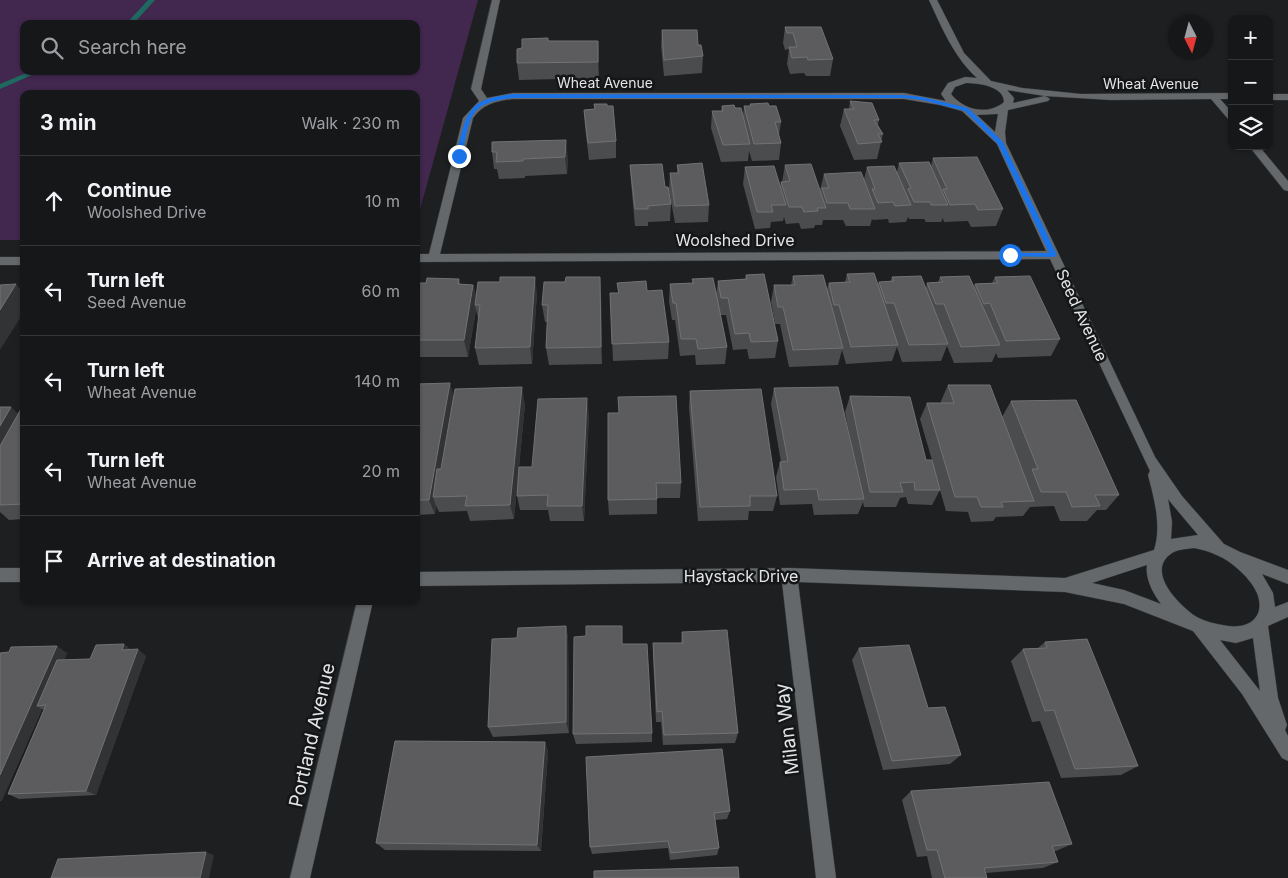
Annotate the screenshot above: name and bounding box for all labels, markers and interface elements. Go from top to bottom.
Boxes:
north arrow [1168,15,1213,60]
map controls [1228,15,1273,150]
button: + [1228,15,1273,60]
search box [20,20,420,75]
icon: search [38,34,66,62]
text: Search here [78,36,187,59]
button: − [1228,60,1273,105]
street label: Wheat Avenue [557,74,653,91]
street label: Wheat Avenue [1103,75,1199,92]
button: layers [1228,105,1273,150]
text: 3 min [40,110,96,135]
text: Walk · 230 m [302,113,400,133]
route end [448,145,471,168]
text: Continue [87,179,172,202]
icon: ahead [40,187,68,215]
text: 10 m [365,191,400,211]
text: Woolshed Drive [87,202,206,222]
street label: Woolshed Drive [675,230,795,250]
route start [999,244,1022,267]
street label: Seed Avenue [1052,266,1112,364]
text: Turn left [87,269,165,292]
icon: left [40,277,68,305]
text: 60 m [361,281,400,301]
text: Seed Avenue [87,292,186,312]
text: Turn left [87,359,165,382]
icon: left [40,367,68,395]
text: 140 m [355,371,400,391]
text: Wheat Avenue [87,382,197,402]
text: Turn left [87,449,165,472]
icon: left [40,457,68,485]
text: 20 m [362,461,400,481]
text: Wheat Avenue [87,472,197,492]
icon: arrive [40,547,68,575]
text: Arrive at destination [87,549,276,572]
street label: Haystack Drive [684,566,798,586]
street label: Portland Avenue [284,661,340,809]
street label: Milan Way [770,681,804,776]

